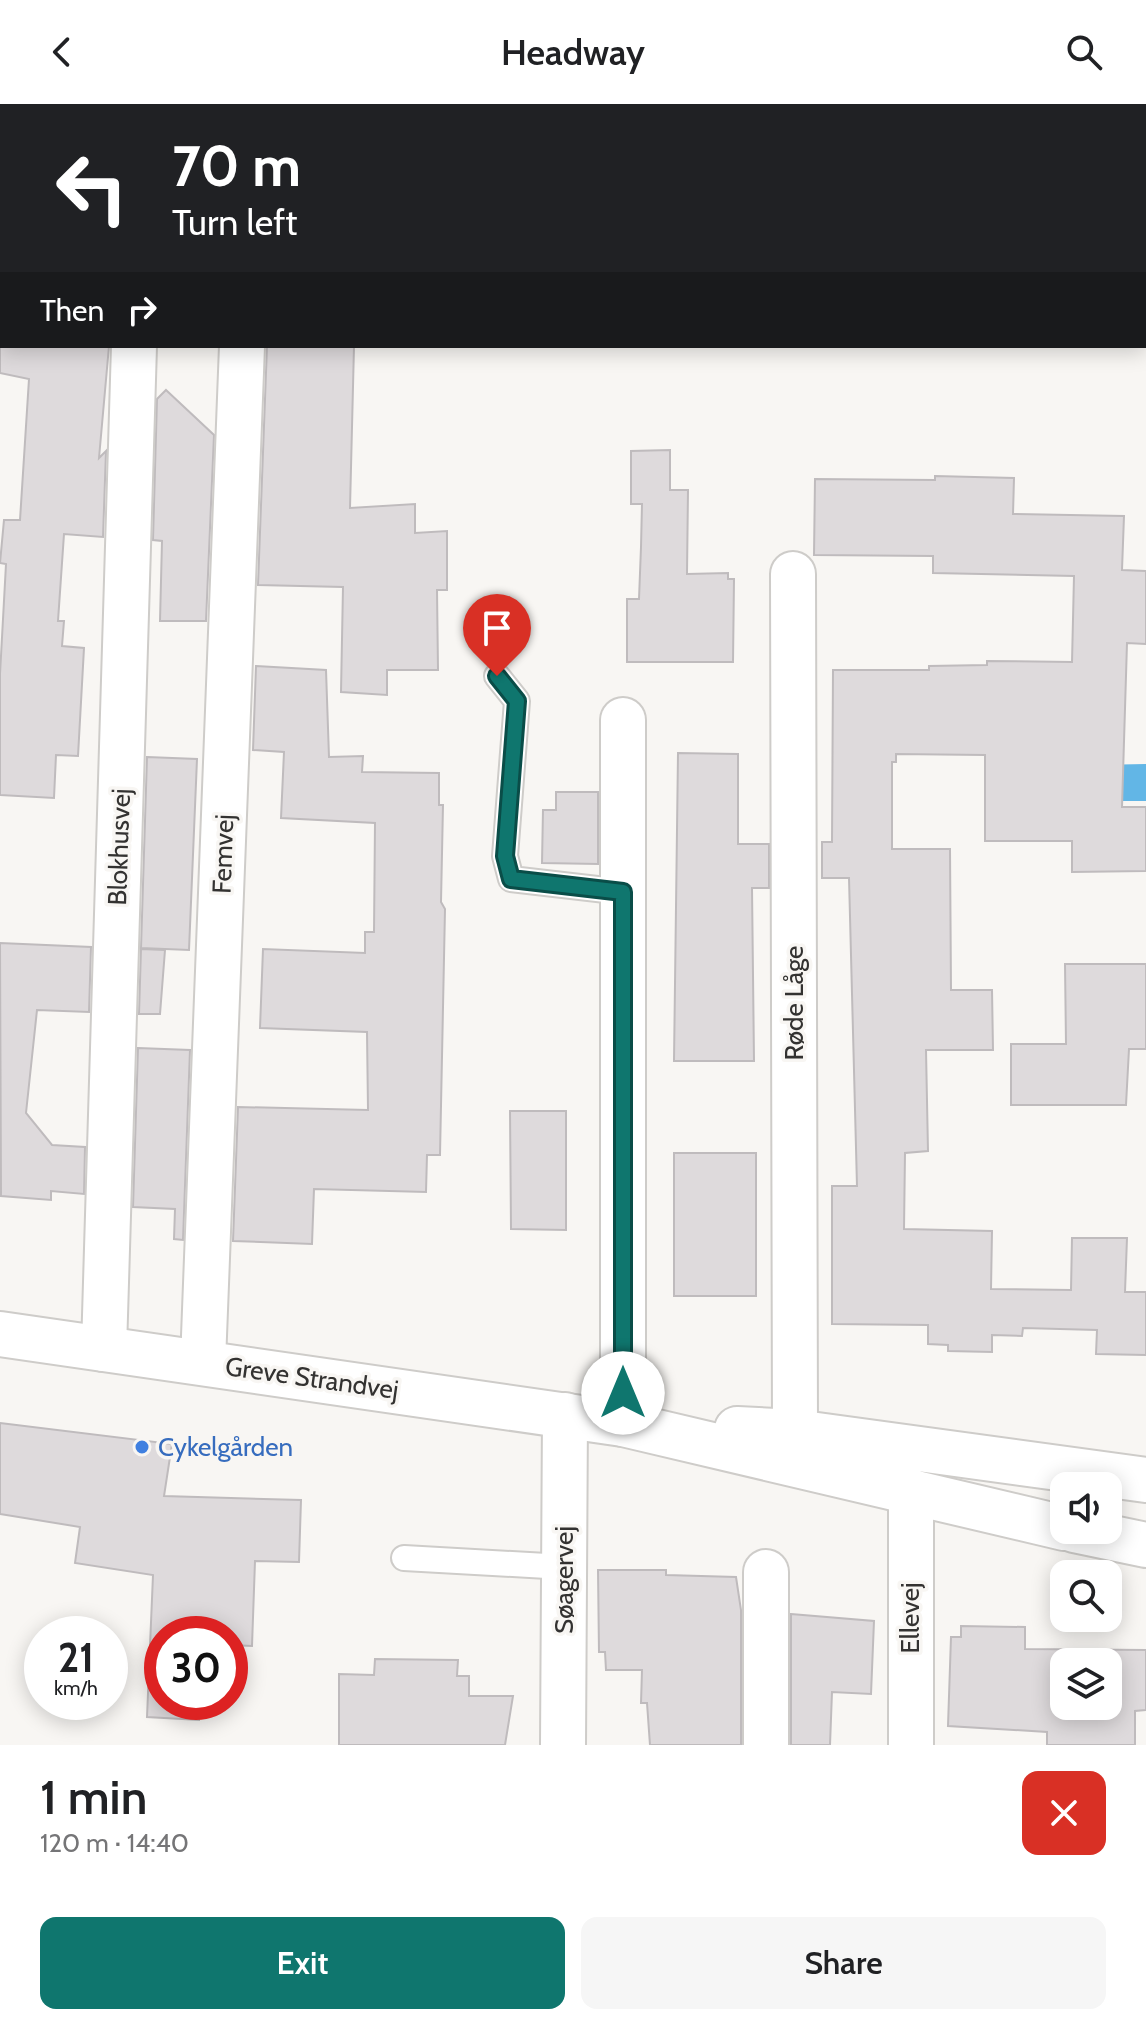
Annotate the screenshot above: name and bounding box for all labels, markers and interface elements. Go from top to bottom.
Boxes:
icon: back [40,30,84,74]
text: Headway [501,30,645,74]
icon: search [1062,30,1106,74]
text: 70 m [172,132,301,200]
icon: left [40,136,144,240]
text: Turn left [172,200,297,244]
icon: right [120,288,164,332]
text: Then [40,292,104,329]
pin [463,594,531,676]
icon: arrive [475,606,519,650]
street label: Blokhusvej [101,788,137,906]
street label: Femvej [206,814,240,894]
street label: Røde Låge [778,946,810,1060]
street label: Greve Strandvej [223,1350,401,1406]
position arrow [581,1351,665,1435]
place label: Cykelgården [158,1431,293,1463]
marker: Cykelgården [133,1438,151,1456]
map controls [1050,1472,1122,1720]
button: sound [1050,1472,1122,1544]
street label: Søagervej [548,1526,580,1634]
button: search [1050,1560,1122,1632]
street label: Ellevej [894,1582,926,1654]
speed limit sign: 30 [144,1616,248,1720]
text: 21 [58,1633,94,1682]
button: layers [1050,1648,1122,1720]
text: km/h [54,1676,98,1700]
text: 1 min [40,1768,147,1826]
button: close [1022,1771,1106,1855]
text: 120 m · 14:40 [40,1827,189,1859]
button: Exit [40,1917,565,2009]
button: Share [581,1917,1106,2009]

